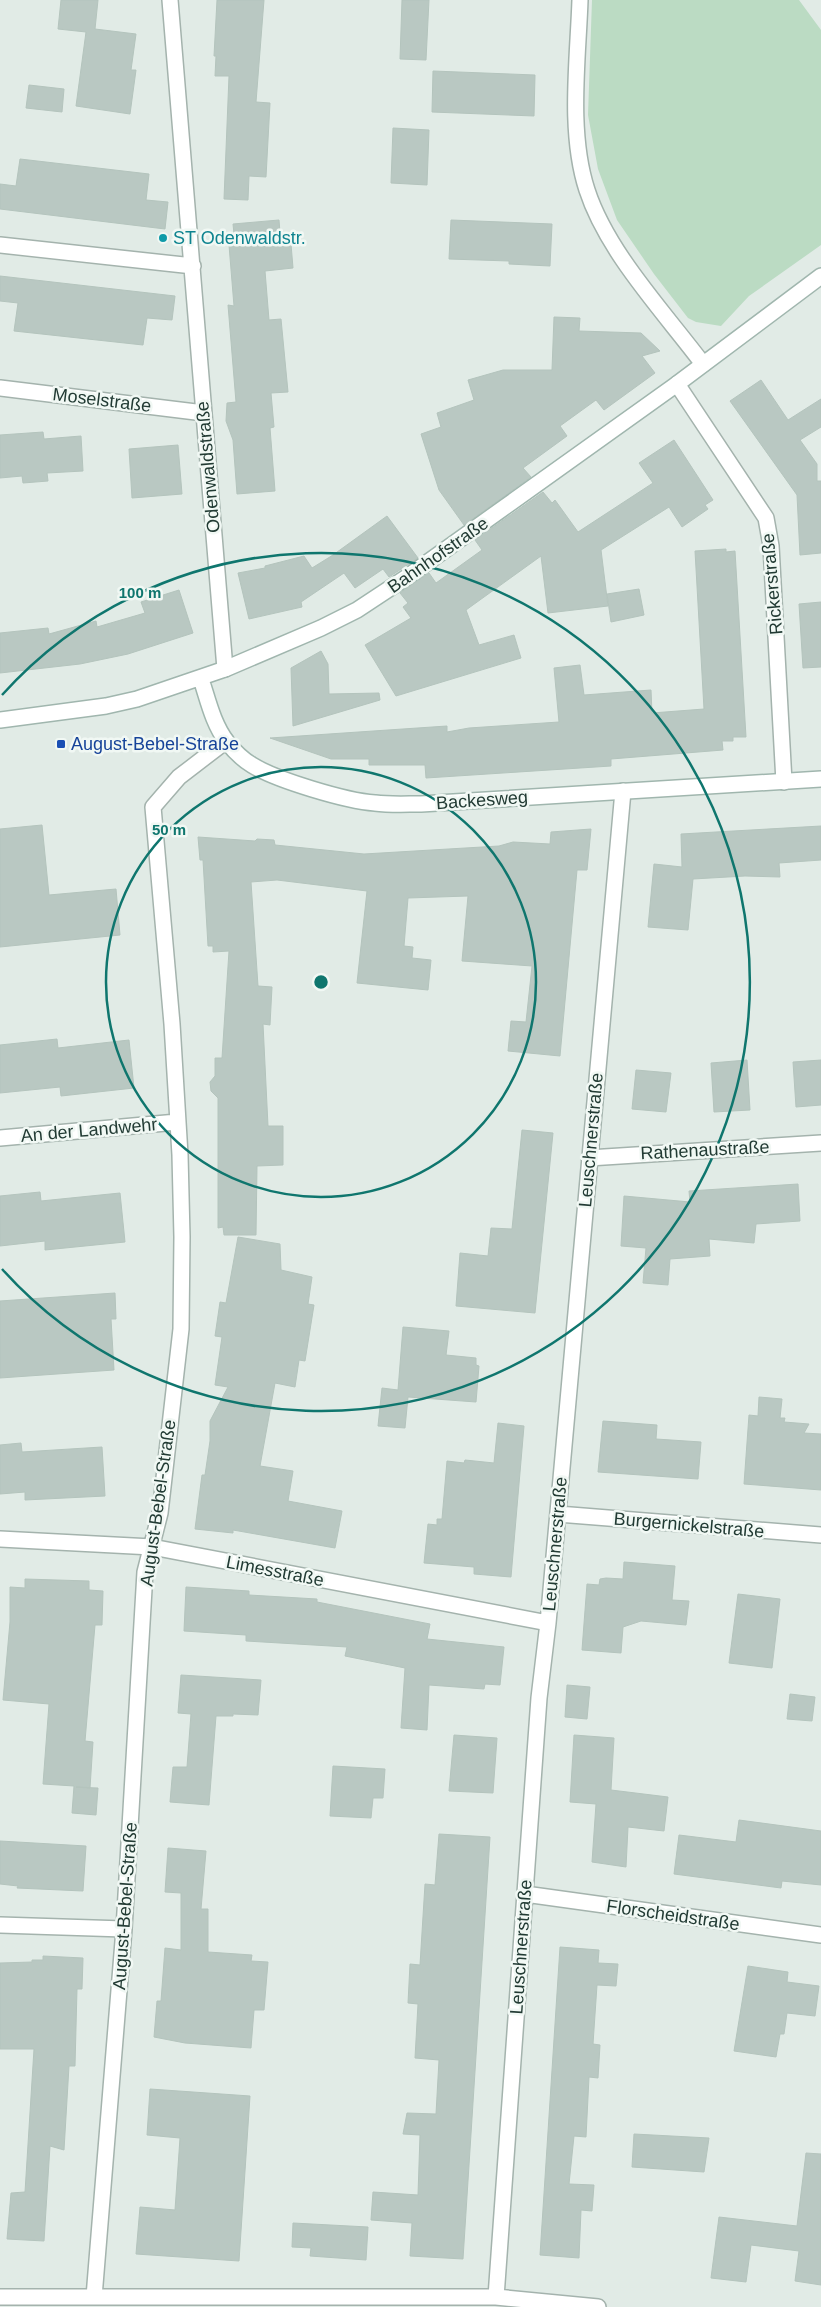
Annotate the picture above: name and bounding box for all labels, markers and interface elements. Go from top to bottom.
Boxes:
place label: ST Odenwaldstr. [173,228,306,248]
marker: ST Odenwaldstr. [157,232,169,244]
street label: Moselstraße [52,384,152,416]
street label: Odenwaldstraße [192,400,224,534]
street label: Bahnhofstraße [384,513,492,597]
street label: Rickerstraße [758,532,786,636]
text: 100 m [119,584,161,601]
place label: August-Bebel-Straße [71,734,239,754]
marker: August-Bebel-Straße [55,738,67,750]
street label: Backesweg [435,787,529,813]
text: 50 m [152,821,186,838]
centre of rings [312,973,330,991]
street label: Leuschnerstraße [575,1072,607,1208]
street label: An der Landwehr [20,1114,158,1146]
street label: Rathenaustraße [640,1137,770,1163]
street label: August-Bebel-Straße [136,1418,180,1588]
street label: Leuschnerstraße [539,1476,571,1612]
street label: Burgernickelstraße [613,1508,765,1542]
street label: Limesstraße [224,1552,326,1590]
street label: August-Bebel-Straße [109,1821,141,1991]
street label: Leuschnerstraße [506,1879,536,2015]
street label: Florscheidstraße [605,1896,741,1934]

